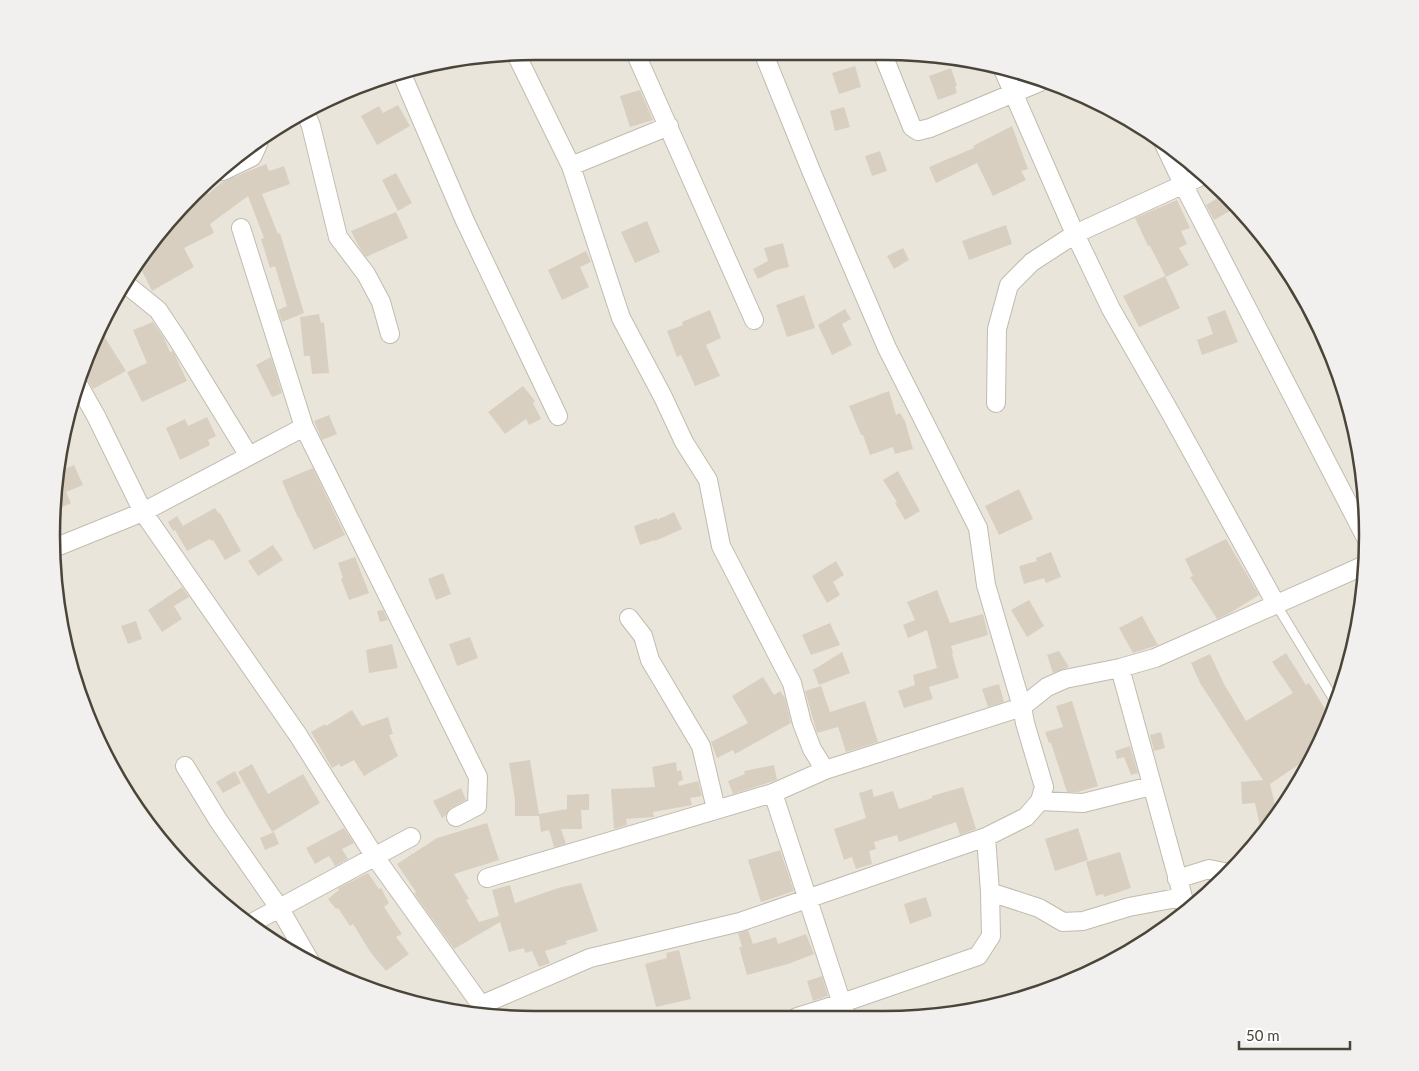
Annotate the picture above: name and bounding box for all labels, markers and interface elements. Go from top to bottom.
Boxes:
scale bar [1239,1018,1350,1050]
text: 50 m [1246,1026,1280,1044]

